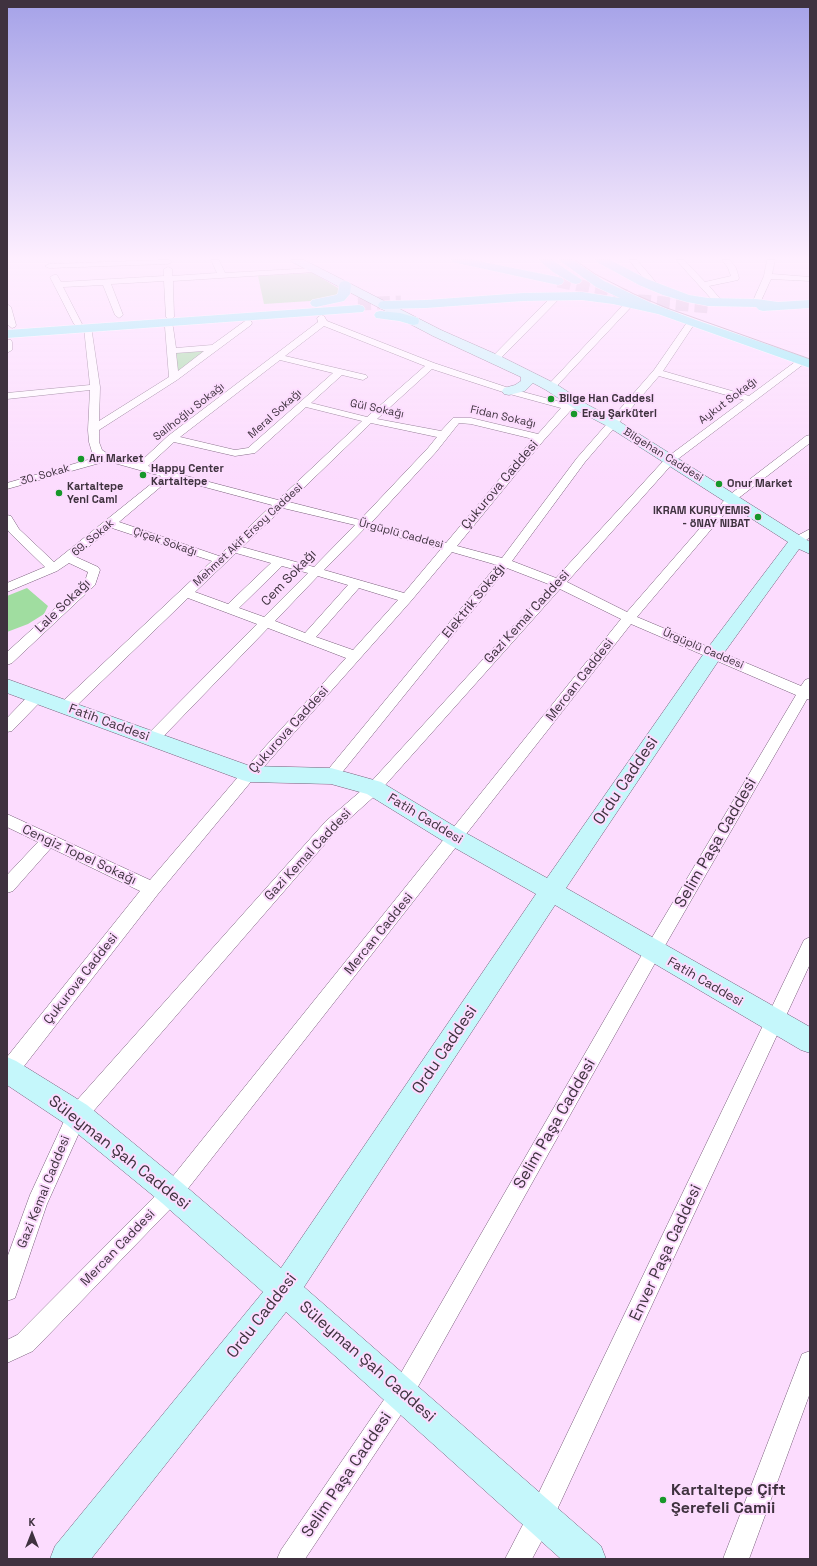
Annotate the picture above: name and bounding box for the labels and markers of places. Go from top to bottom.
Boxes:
place label: Bilge Han Caddesi [559,392,654,406]
marker: Bilge Han Caddesi [546,394,556,404]
place label: Eray Şarküteri [582,407,657,421]
marker: Eray Şarküteri [569,409,579,419]
place label: Arı Market [89,452,144,466]
marker: Arı Market [76,454,86,464]
place label: Happy Center Kartaltepe [151,462,224,488]
marker: Happy Center Kartaltepe [138,470,148,480]
place label: Onur Market [727,477,793,491]
marker: Onur Market [714,479,724,489]
place label: Kartaltepe Yeni Cami [67,480,123,506]
marker: Kartaltepe Yeni Cami [54,488,64,498]
place label: IKRAM KURUYEMIS - öNAY NIBAT [653,504,750,530]
marker: IKRAM KURUYEMIS - öNAY NIBAT [753,512,763,522]
place label: Kartaltepe Çift Şerefeli Camii [671,1481,786,1519]
marker: Kartaltepe Çift Şerefeli Camii [658,1495,668,1505]

